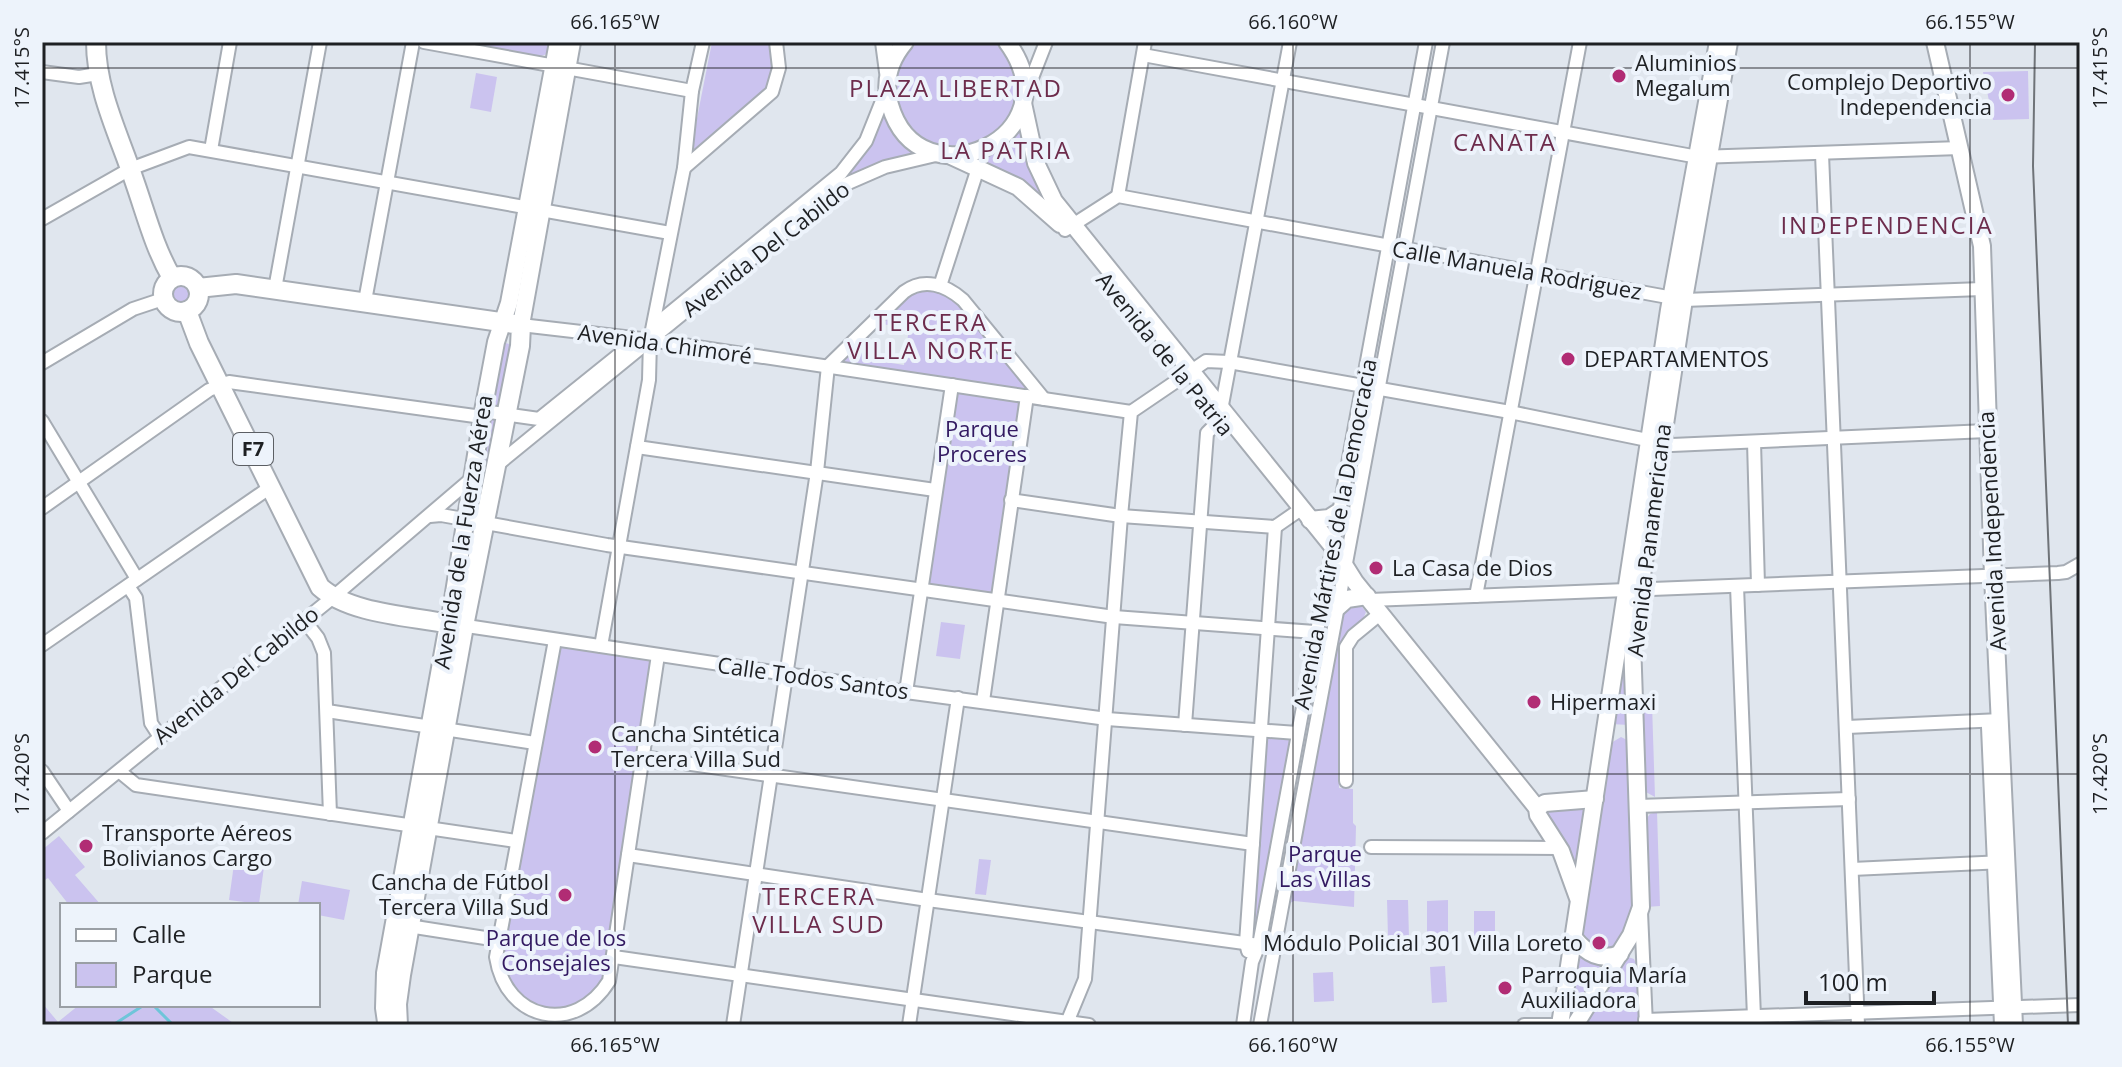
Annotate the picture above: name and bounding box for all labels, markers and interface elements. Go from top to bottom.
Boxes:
text: 66.165°W [570,8,660,35]
text: 66.160°W [1248,8,1338,35]
text: 66.155°W [1925,8,2015,35]
text: 17.415°S [8,27,35,109]
text: 17.415°S [2086,27,2113,109]
place label: Aluminios Megalum [1635,47,1737,102]
place label: Complejo Deportivo Independencia [1787,66,1992,121]
marker: Aluminios Megalum [1610,67,1628,85]
district label: PLAZA LIBERTAD [849,71,1063,104]
marker: Complejo Deportivo Independencia [1999,86,2017,104]
district label: CANATA [1453,125,1557,158]
district label: LA PATRIA [940,133,1072,166]
street label: Avenida Del Cabildo [676,173,855,323]
district label: INDEPENDENCIA [1780,208,1994,241]
street label: Calle Manuela Rodriguez [1390,232,1644,306]
street label: Avenida de la Patria [1090,265,1241,442]
district label: TERCERA VILLA NORTE [847,305,1015,366]
street label: Avenida Chimoré [576,316,754,370]
place label: DEPARTAMENTOS [1584,343,1769,373]
marker: DEPARTAMENTOS [1559,350,1577,368]
street label: Avenida Mártires de la Democracia [1285,356,1383,712]
street label: Avenida de la Fuerza Aérea [426,393,498,671]
street label: Avenida Independencia [1970,410,2012,652]
park label: Parque Proceres [937,413,1027,468]
street label: Avenida Panamericana [1619,422,1677,658]
road number: F7 [233,433,273,465]
place label: La Casa de Dios [1392,552,1553,582]
marker: La Casa de Dios [1367,559,1385,577]
street label: Avenida Del Cabildo [146,598,324,750]
street label: Calle Todos Santos [716,649,911,705]
place label: Hipermaxi [1550,686,1656,716]
marker: Hipermaxi [1525,693,1543,711]
place label: Cancha Sintética Tercera Villa Sud [611,718,781,773]
text: 17.420°S [8,733,35,815]
text: 17.420°S [2086,733,2113,815]
marker: Cancha Sintética Tercera Villa Sud [586,738,604,756]
place label: Transporte Aéreos Bolivianos Cargo [102,817,292,872]
marker: Transporte Aéreos Bolivianos Cargo [77,837,95,855]
park label: Parque Las Villas [1279,838,1371,893]
place label: Cancha de Fútbol Tercera Villa Sud [371,866,549,921]
district label: TERCERA VILLA SUD [752,879,886,940]
marker: Cancha de Fútbol Tercera Villa Sud [556,886,574,904]
legend [60,903,320,1007]
text: Calle [132,917,186,950]
park label: Parque de los Consejales [486,922,626,977]
place label: Módulo Policial 301 Villa Loreto [1263,927,1583,957]
marker: Módulo Policial 301 Villa Loreto [1590,934,1608,952]
scale bar [1806,955,1934,1005]
text: Parque [132,957,212,990]
place label: Parroquia María Auxiliadora [1521,959,1687,1014]
text: 100 m [1818,965,1888,998]
marker: Parroquia María Auxiliadora [1496,979,1514,997]
text: 66.165°W [570,1031,660,1058]
text: 66.160°W [1248,1031,1338,1058]
text: 66.155°W [1925,1031,2015,1058]

